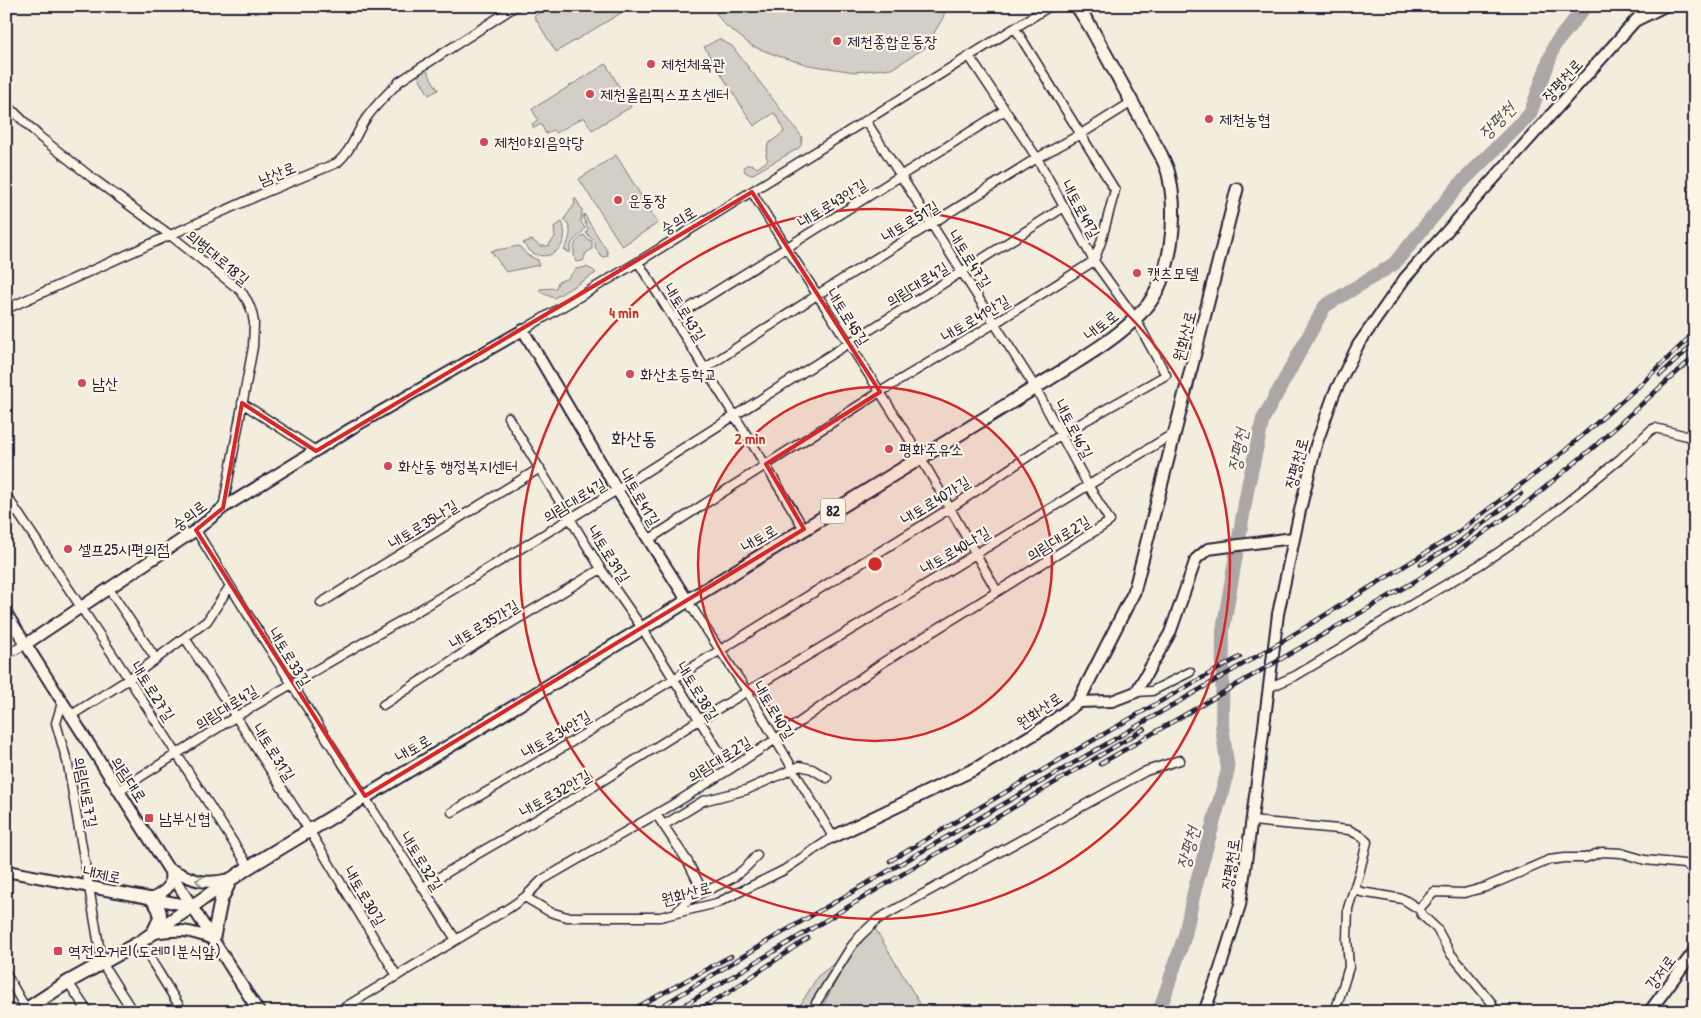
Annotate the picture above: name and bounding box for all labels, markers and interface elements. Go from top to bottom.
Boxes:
place label: 제천종합운동장 [847,30,937,52]
marker: 제천종합운동장 [831,35,843,47]
place label: 제천체육관 [661,53,726,75]
street label: 장평천로 [1537,54,1587,106]
marker: 제천체육관 [645,58,657,70]
place label: 제천올림픽스포츠센터 [600,83,729,105]
marker: 제천올림픽스포츠센터 [584,88,596,100]
water label: 장평천 [1473,95,1522,145]
place label: 제천농협 [1219,108,1271,130]
marker: 제천농협 [1203,113,1215,125]
place label: 제천야외음악당 [494,131,584,153]
marker: 제천야외음악당 [478,136,490,148]
street label: 남산로 [255,156,299,190]
street label: 내토로43안길 [793,173,871,233]
street label: 내토로49길 [1056,176,1106,242]
place label: 운동장 [628,189,667,211]
marker: 운동장 [612,194,624,206]
street label: 내토로51길 [877,195,943,247]
street label: 숭의로 [656,200,700,240]
street label: 의병대로18길 [181,224,255,290]
street label: 내토로47길 [943,226,997,293]
street label: 의림대로4길 [881,256,953,312]
place label: 캣츠모텔 [1147,262,1199,284]
marker: 캣츠모텔 [1131,267,1143,279]
street label: 내토로43길 [659,279,712,345]
street label: 내토로45길 [821,284,875,350]
street label: 내토로41안길 [937,289,1013,347]
text: 4 min [609,302,639,323]
street label: 내토로 [1079,304,1123,346]
street label: 원화산로 [1167,308,1201,364]
place label: 화산초등학교 [640,363,717,385]
marker: 화산초등학교 [624,368,636,380]
place label: 남산 [92,372,118,394]
marker: 남산 [76,377,88,389]
street label: 내토로46길 [1049,396,1099,462]
district label: 화산동 [611,425,657,451]
water label: 장평천 [1221,425,1254,474]
text: 2 min [735,428,766,449]
street label: 장평천로 [1279,435,1313,491]
place label: 평화주유소 [899,438,963,460]
marker: 평화주유소 [883,443,895,455]
place label: 화산동 행정복지센터 [398,455,518,477]
marker: 화산동 행정복지센터 [382,460,394,472]
street label: 내토로41길 [614,464,666,530]
street label: 내토로40가길 [896,470,974,530]
street label: 의림대로4길 [538,472,610,528]
street label: 내토로35나길 [384,494,462,554]
street label: 숭의로 [167,495,211,535]
road number: 82 [820,498,846,524]
street label: 의림대로2길 [1022,510,1094,566]
street label: 내토로 [737,519,781,557]
street label: 내토로39길 [582,521,636,587]
street label: 내토로40나길 [916,521,994,579]
place label: 셀프25시편의점 [78,538,170,560]
marker: 셀프25시편의점 [62,543,74,555]
centre of rings [866,555,884,573]
street label: 내토로35가길 [445,594,523,654]
street label: 내토로33길 [263,623,317,691]
street label: 내토로27길 [126,657,181,725]
street label: 내토로38길 [671,657,725,725]
street label: 내토로40길 [748,677,800,743]
street label: 의림대로4길 [190,679,262,735]
street label: 원화산로 [1012,686,1066,734]
street label: 내토로34안길 [517,705,595,763]
street label: 내토로31길 [247,719,301,785]
street label: 내토로 [391,729,435,767]
street label: 의림대로2길 [683,731,755,787]
street label: 의림대로 [106,751,152,807]
street label: 의림대로7길 [68,754,104,830]
street label: 내토로32안길 [515,764,595,822]
place label: 남부신협 [159,807,211,829]
marker: 남부신협 [143,812,155,824]
water label: 장평천 [1170,822,1206,872]
street label: 내토로32길 [395,827,449,895]
street label: 장평천로 [1216,837,1244,891]
street label: 내제로 [81,860,123,888]
street label: 내토로30길 [339,862,391,930]
one-way arrow [195,876,204,887]
street label: 원화산로 [658,876,714,910]
place label: 역전오거리(도레미분식앞) [68,940,221,962]
marker: 역전오거리(도레미분식앞) [52,945,64,957]
street label: 강저로 [1640,950,1680,994]

